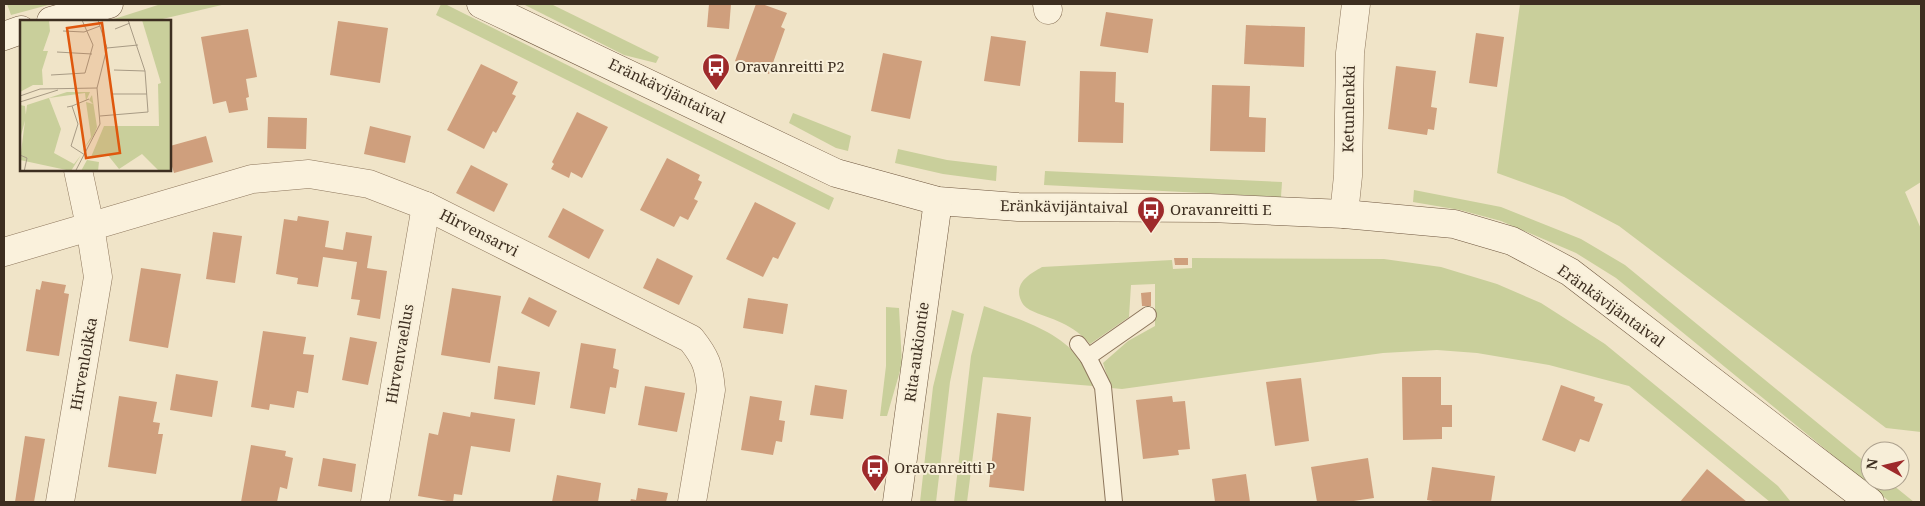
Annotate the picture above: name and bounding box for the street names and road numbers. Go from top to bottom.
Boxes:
street label: Eränkävijäntaival [606,53,730,127]
street label: Ketunlenkki [1337,65,1359,153]
street label: Eränkävijäntaival [1000,195,1128,217]
street label: Hirvensarvi [437,204,522,261]
street label: Eränkävijäntaival [1554,260,1669,351]
street label: Rita-aukiontie [899,300,933,403]
street label: Hirvenvaellus [380,302,418,405]
street label: Hirvenloikka [65,316,101,412]

